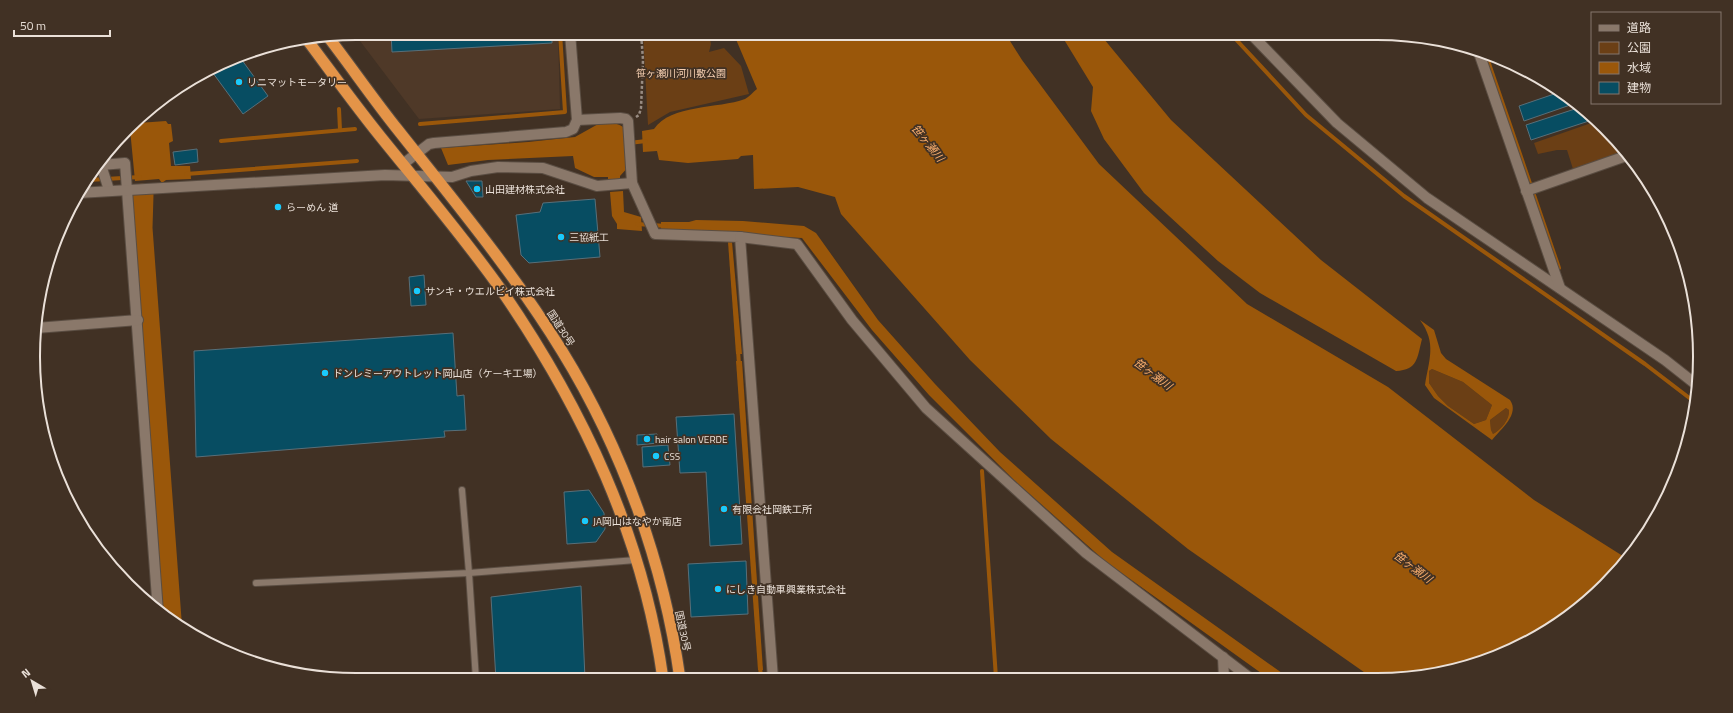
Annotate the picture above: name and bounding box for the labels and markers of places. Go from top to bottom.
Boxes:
place label: リニマットモータリー [247,75,347,90]
marker: リニマットモータリー [234,77,244,87]
place label: 山田建材株式会社 [485,182,565,197]
marker: 山田建材株式会社 [472,184,482,194]
place label: らーめん 道 [286,200,338,215]
marker: らーめん 道 [273,202,283,212]
place label: 三協紙工 [569,230,609,245]
marker: 三協紙工 [556,232,566,242]
place label: サンキ・ウエルビイ株式会社 [425,284,555,299]
marker: サンキ・ウエルビイ株式会社 [412,286,422,296]
place label: ドンレミーアウトレット岡山店（ケーキ工場） [333,366,543,381]
marker: ドンレミーアウトレット岡山店（ケーキ工場） [320,368,330,378]
place label: hair salon VERDE [655,432,728,447]
marker: hair salon VERDE [642,434,652,444]
place label: CSS [664,449,680,464]
marker: CSS [651,451,661,461]
place label: 有限会社岡鉄工所 [732,502,812,517]
marker: 有限会社岡鉄工所 [719,504,729,514]
place label: JA岡山はなやか南店 [593,514,682,529]
marker: JA岡山はなやか南店 [580,516,590,526]
place label: にしき自動車興業株式会社 [726,582,846,597]
marker: にしき自動車興業株式会社 [713,584,723,594]

